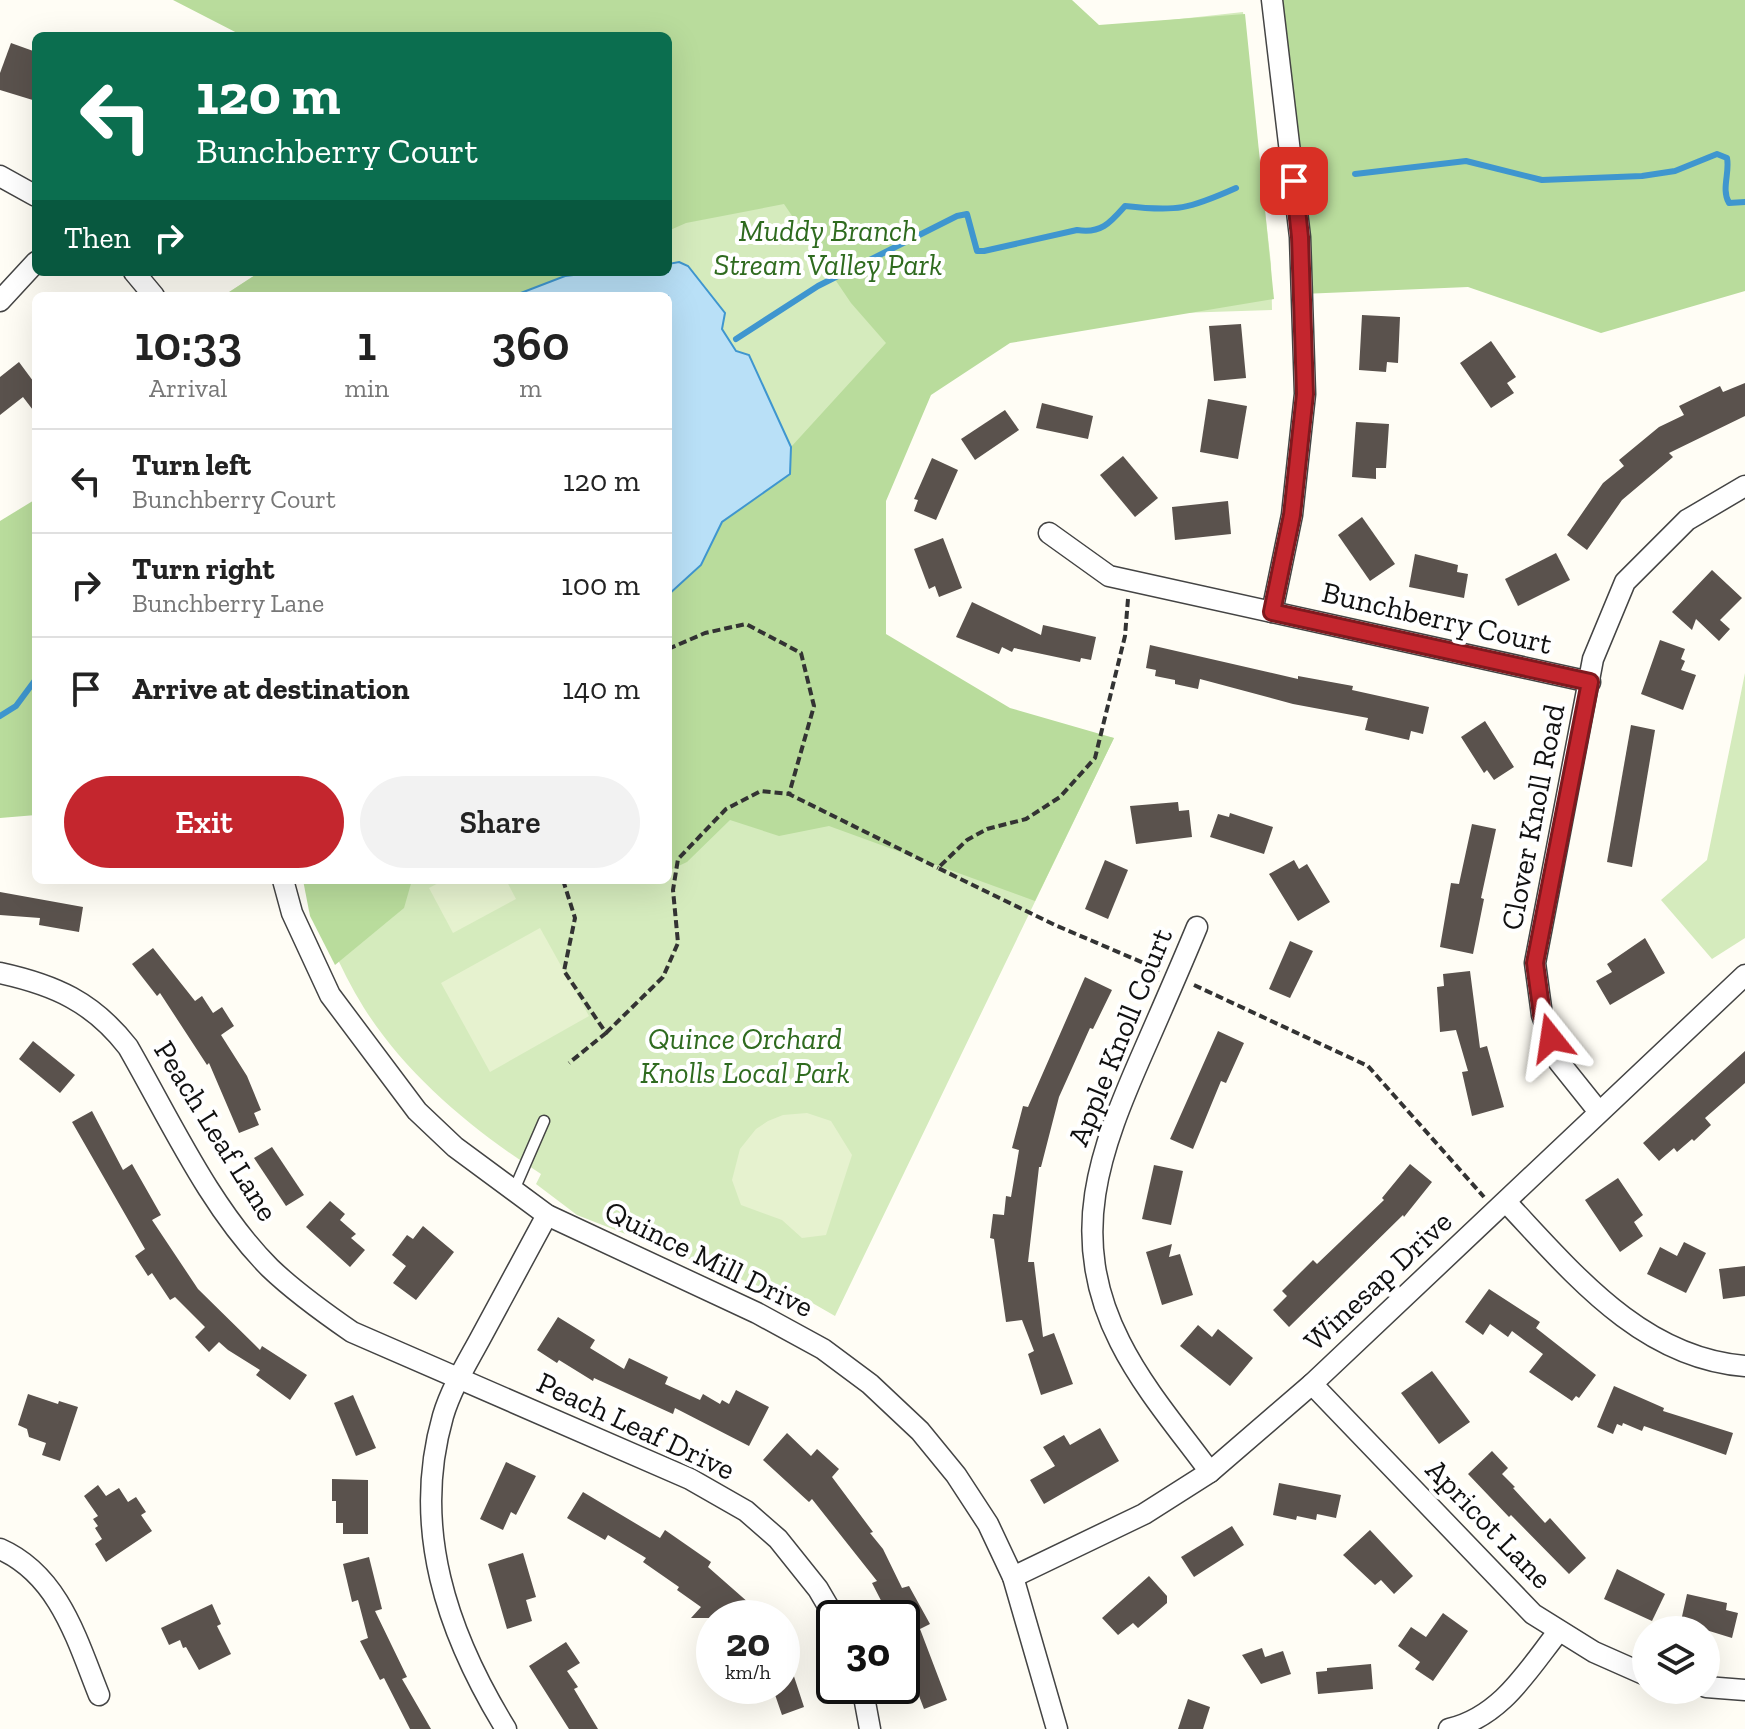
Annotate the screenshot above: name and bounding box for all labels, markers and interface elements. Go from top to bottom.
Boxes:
text: 120 m [196,61,340,128]
icon: left [64,64,168,168]
text: Bunchberry Court [196,129,478,172]
pin [1260,147,1328,215]
icon: arrive [1272,159,1316,203]
park label: Muddy Branch Stream Valley Park [714,213,942,283]
icon: right [147,216,191,260]
text: Then [64,220,131,256]
text: 10:33 [134,315,242,372]
text: 1 [357,315,376,372]
text: 360 [492,315,570,372]
text: Arrival [149,372,227,404]
text: min [345,372,389,404]
text: m [519,372,542,404]
text: Turn left [132,447,251,483]
icon: left [64,459,108,503]
text: 120 m [563,463,640,499]
text: Bunchberry Court [132,483,336,515]
text: Turn right [132,551,274,587]
icon: right [64,563,108,607]
text: 100 m [561,567,640,603]
street label: Bunchberry Court [1319,574,1555,662]
text: Bunchberry Lane [132,587,324,619]
icon: arrive [64,667,108,711]
text: Arrive at destination [132,671,409,707]
text: 140 m [562,671,640,707]
street label: Clover Knoll Road [1493,701,1573,933]
button: Exit [64,776,344,868]
button: Share [360,776,640,868]
street label: Apple Knoll Court [1060,923,1180,1151]
position arrow [1509,996,1593,1080]
park label: Quince Orchard Knolls Local Park [640,1021,850,1091]
street label: Peach Leaf Lane [146,1034,286,1228]
street label: Quince Mill Drive [599,1193,819,1325]
street label: Winesap Drive [1297,1203,1459,1359]
street label: Peach Leaf Drive [531,1364,741,1488]
street label: Apricot Lane [1418,1452,1560,1596]
speed limit sign: 30 [816,1600,920,1704]
map controls [1632,1616,1720,1704]
button: layers [1632,1616,1720,1704]
text: 20 [726,1618,770,1666]
text: km/h [725,1660,771,1684]

